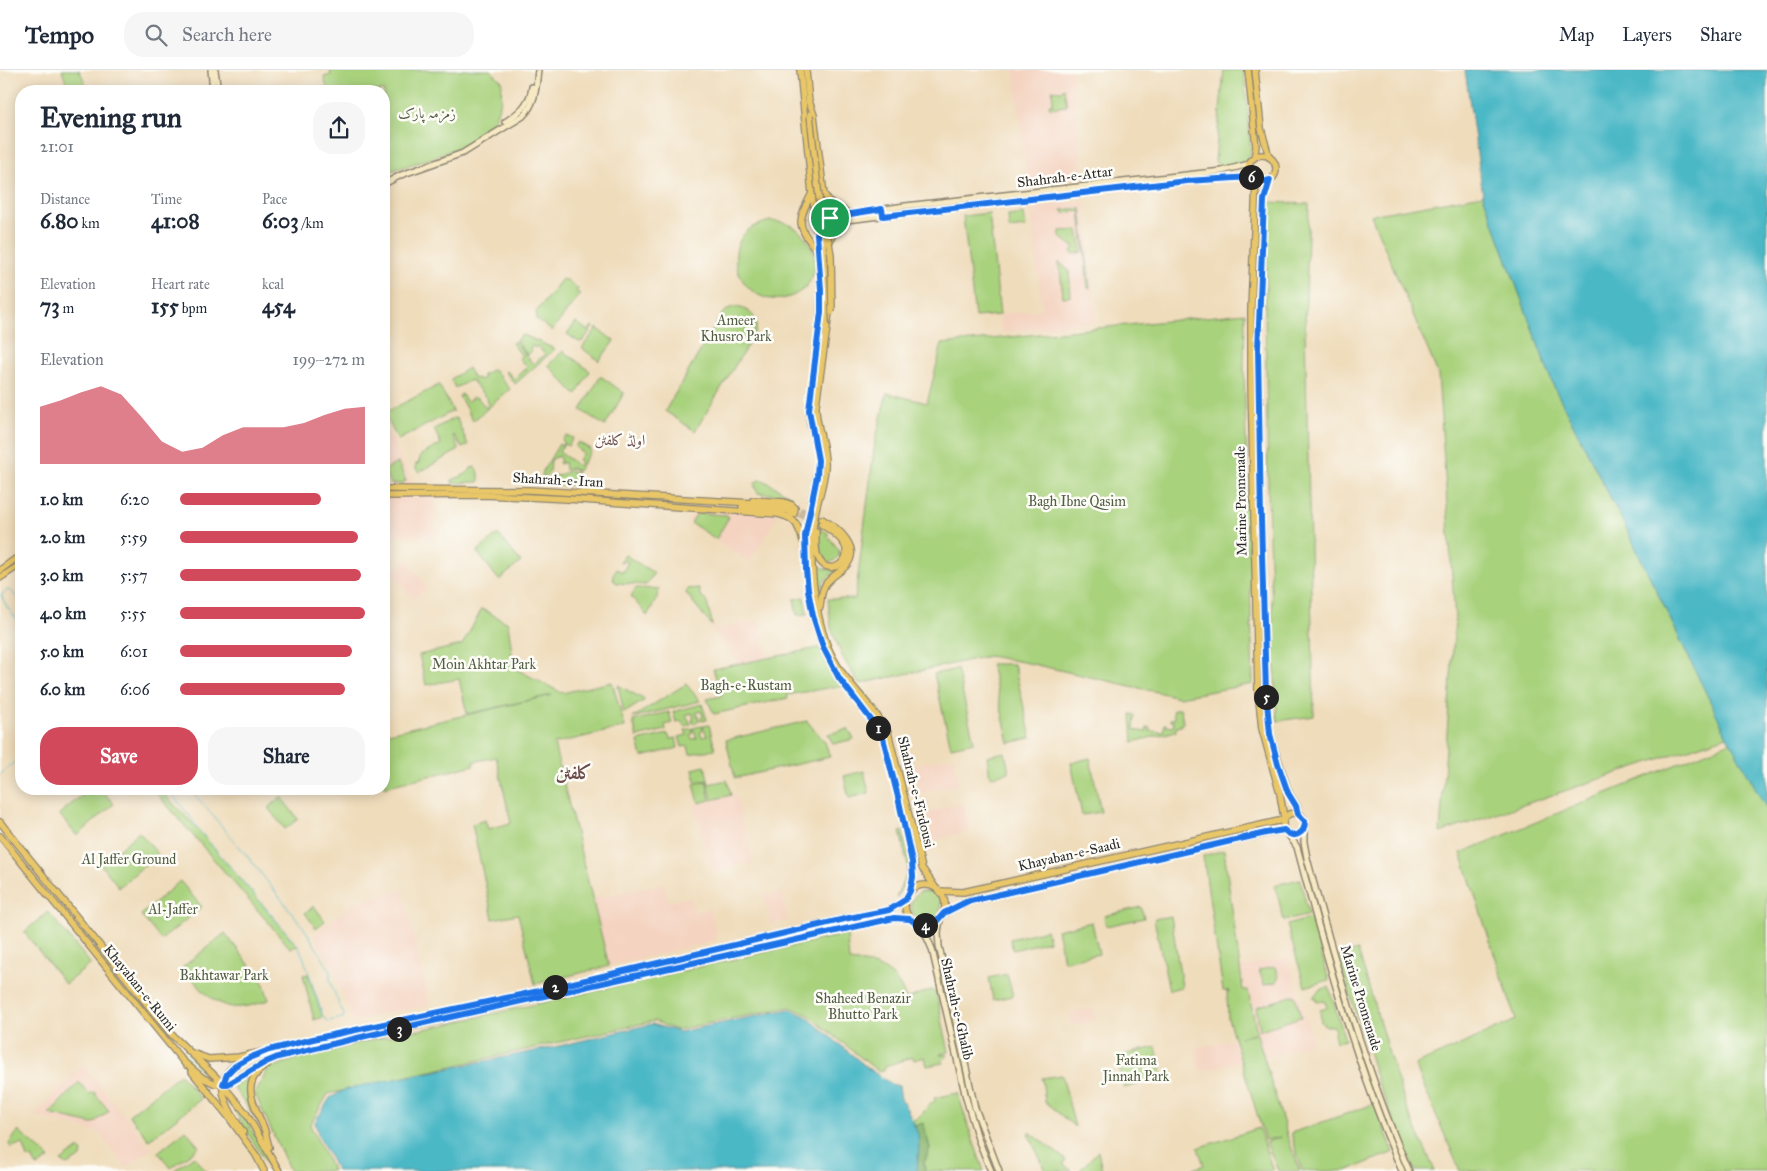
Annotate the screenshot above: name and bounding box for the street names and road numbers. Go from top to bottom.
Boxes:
street label: Shahrah-e-Attar [1016,163,1115,191]
street label: Marine Promenade [1232,446,1250,556]
street label: Shahrah-e-Iran [512,469,604,491]
street label: Shahrah-e-Firdousi [894,734,938,850]
street label: Khayaban-e-Saadi [1016,835,1122,875]
street label: Khayaban-e-Rumi [100,941,180,1035]
street label: Marine Promenade [1337,943,1385,1053]
street label: Shahrah-e-Ghalib [937,956,977,1062]

